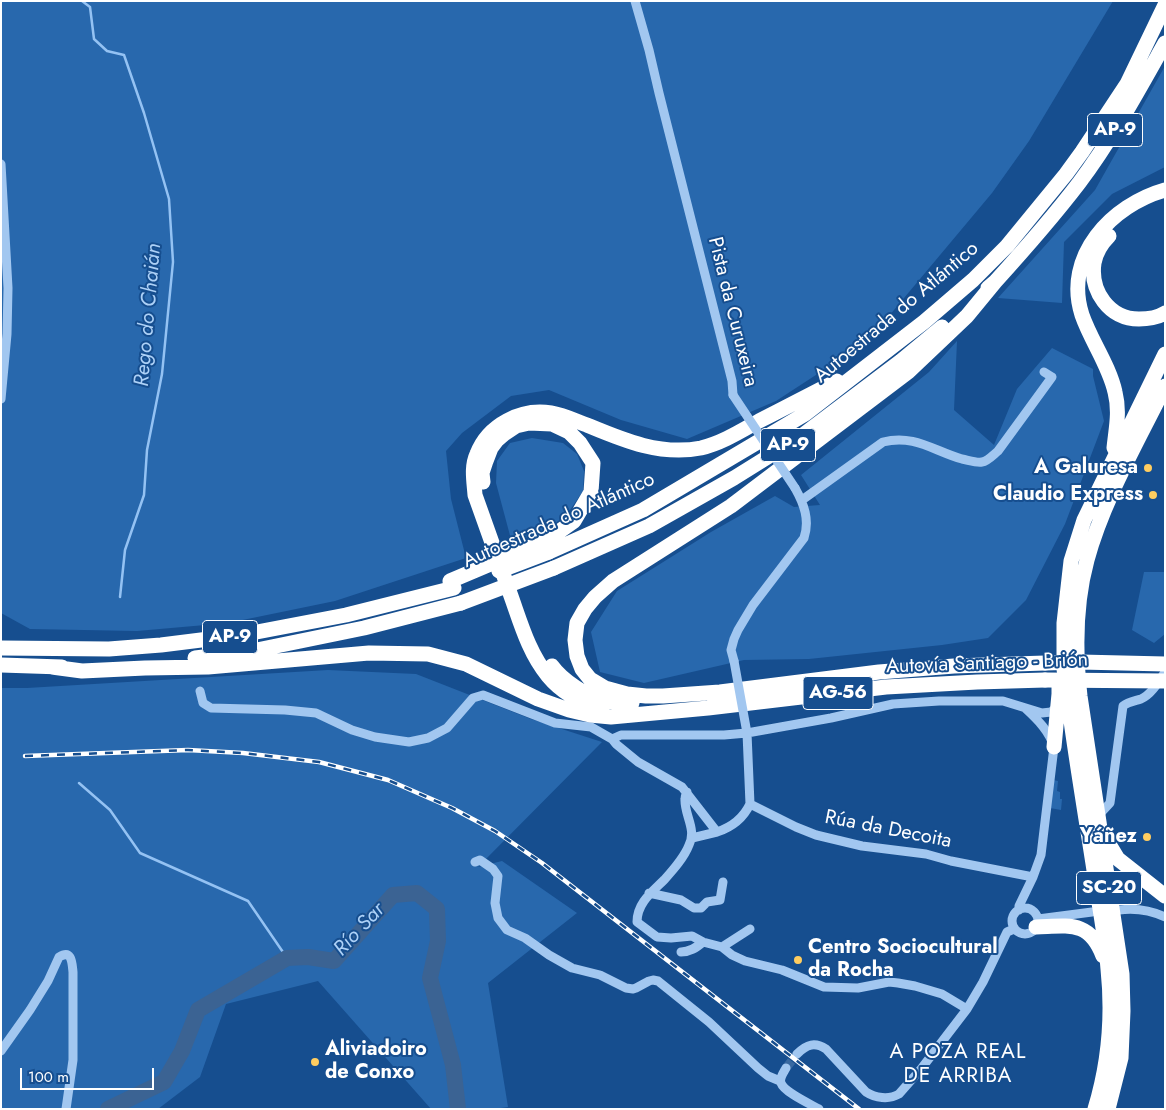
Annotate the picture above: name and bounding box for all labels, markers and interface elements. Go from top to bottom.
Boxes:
road number: AP-9 [1088,114,1142,146]
street label: Pista da Curuxeira [702,235,762,389]
street label: Autoestrada do Atlántico [810,237,984,389]
water label: Rego do Chaián [130,242,168,388]
road number: AP-9 [760,428,816,462]
place label: A Galuresa [1034,456,1138,480]
marker: A Galuresa [1142,462,1154,474]
street label: Autoestrada do Atlántico [459,468,659,574]
place label: Claudio Express [993,483,1143,507]
marker: Claudio Express [1147,489,1159,501]
road number: AP-9 [202,620,258,654]
street label: Autovía Santiago - Brión [886,648,1088,680]
road number: AG-56 [803,676,873,710]
street label: Rúa da Decoita [823,806,953,854]
place label: Yáñez [1080,825,1137,849]
marker: Yáñez [1141,831,1153,843]
road number: SC-20 [1076,871,1142,904]
water label: Río Sar [329,898,391,962]
place label: Centro Sociocultural da Rocha [808,936,998,983]
marker: Centro Sociocultural da Rocha [792,954,804,966]
place label: Aliviadoiro de Conxo [325,1038,427,1085]
district label: A POZA REAL DE ARRIBA [888,1040,1028,1090]
marker: Aliviadoiro de Conxo [309,1056,321,1068]
scale bar [22,1058,156,1090]
text: 100 m [28,1066,69,1088]

